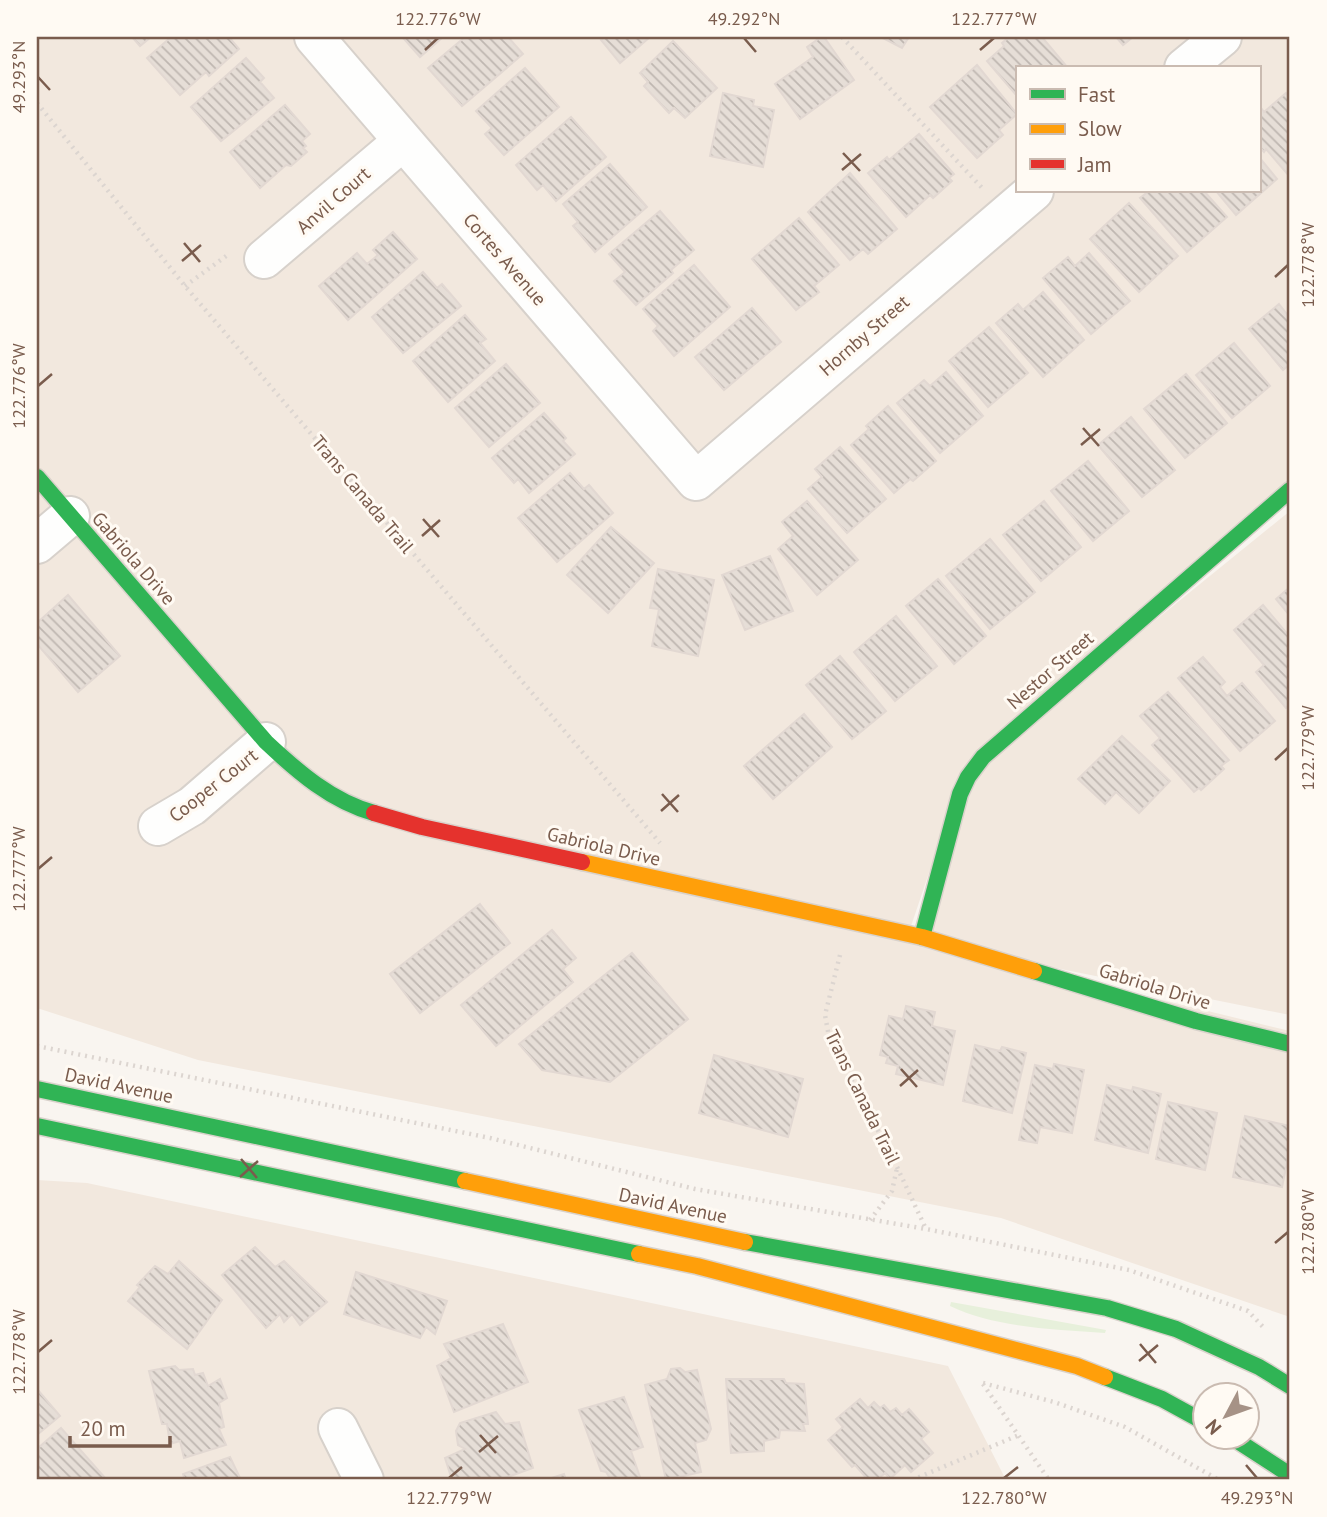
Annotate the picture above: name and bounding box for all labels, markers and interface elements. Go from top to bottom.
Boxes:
text: 122.776°W [395,7,481,30]
text: 49.292°N [708,7,780,30]
text: 122.777°W [951,7,1037,30]
text: 49.293°N [7,41,30,113]
legend [1016,66,1260,192]
text: Fast [1078,81,1115,108]
text: Slow [1078,115,1122,142]
text: Jam [1077,151,1112,178]
street label: Anvil Court [291,161,375,239]
street label: Cortes Avenue [458,208,552,310]
text: 122.778°W [1296,222,1319,308]
street label: Hornby Street [814,289,914,381]
text: 122.776°W [7,343,30,429]
street label: Trans Canada Trail [307,430,420,558]
street label: Gabriola Drive [87,506,181,610]
street label: Nestor Street [1002,626,1099,714]
text: 122.779°W [1296,705,1319,791]
street label: Cooper Court [164,743,263,827]
street label: Gabriola Drive [545,821,663,871]
text: 122.777°W [7,826,30,912]
street label: Gabriola Drive [1096,958,1214,1014]
street label: Trans Canada Trail [820,1026,906,1169]
street label: David Avenue [63,1062,175,1108]
street label: David Avenue [617,1182,729,1228]
text: 122.780°W [1296,1189,1319,1275]
text: 122.778°W [7,1309,30,1395]
north arrow [1190,1380,1260,1450]
scale bar [70,1405,170,1449]
text: 20 m [80,1415,126,1442]
text: N [1200,1415,1226,1440]
text: 122.779°W [406,1486,492,1509]
text: 122.780°W [961,1486,1047,1509]
text: 49.293°N [1221,1486,1293,1509]

